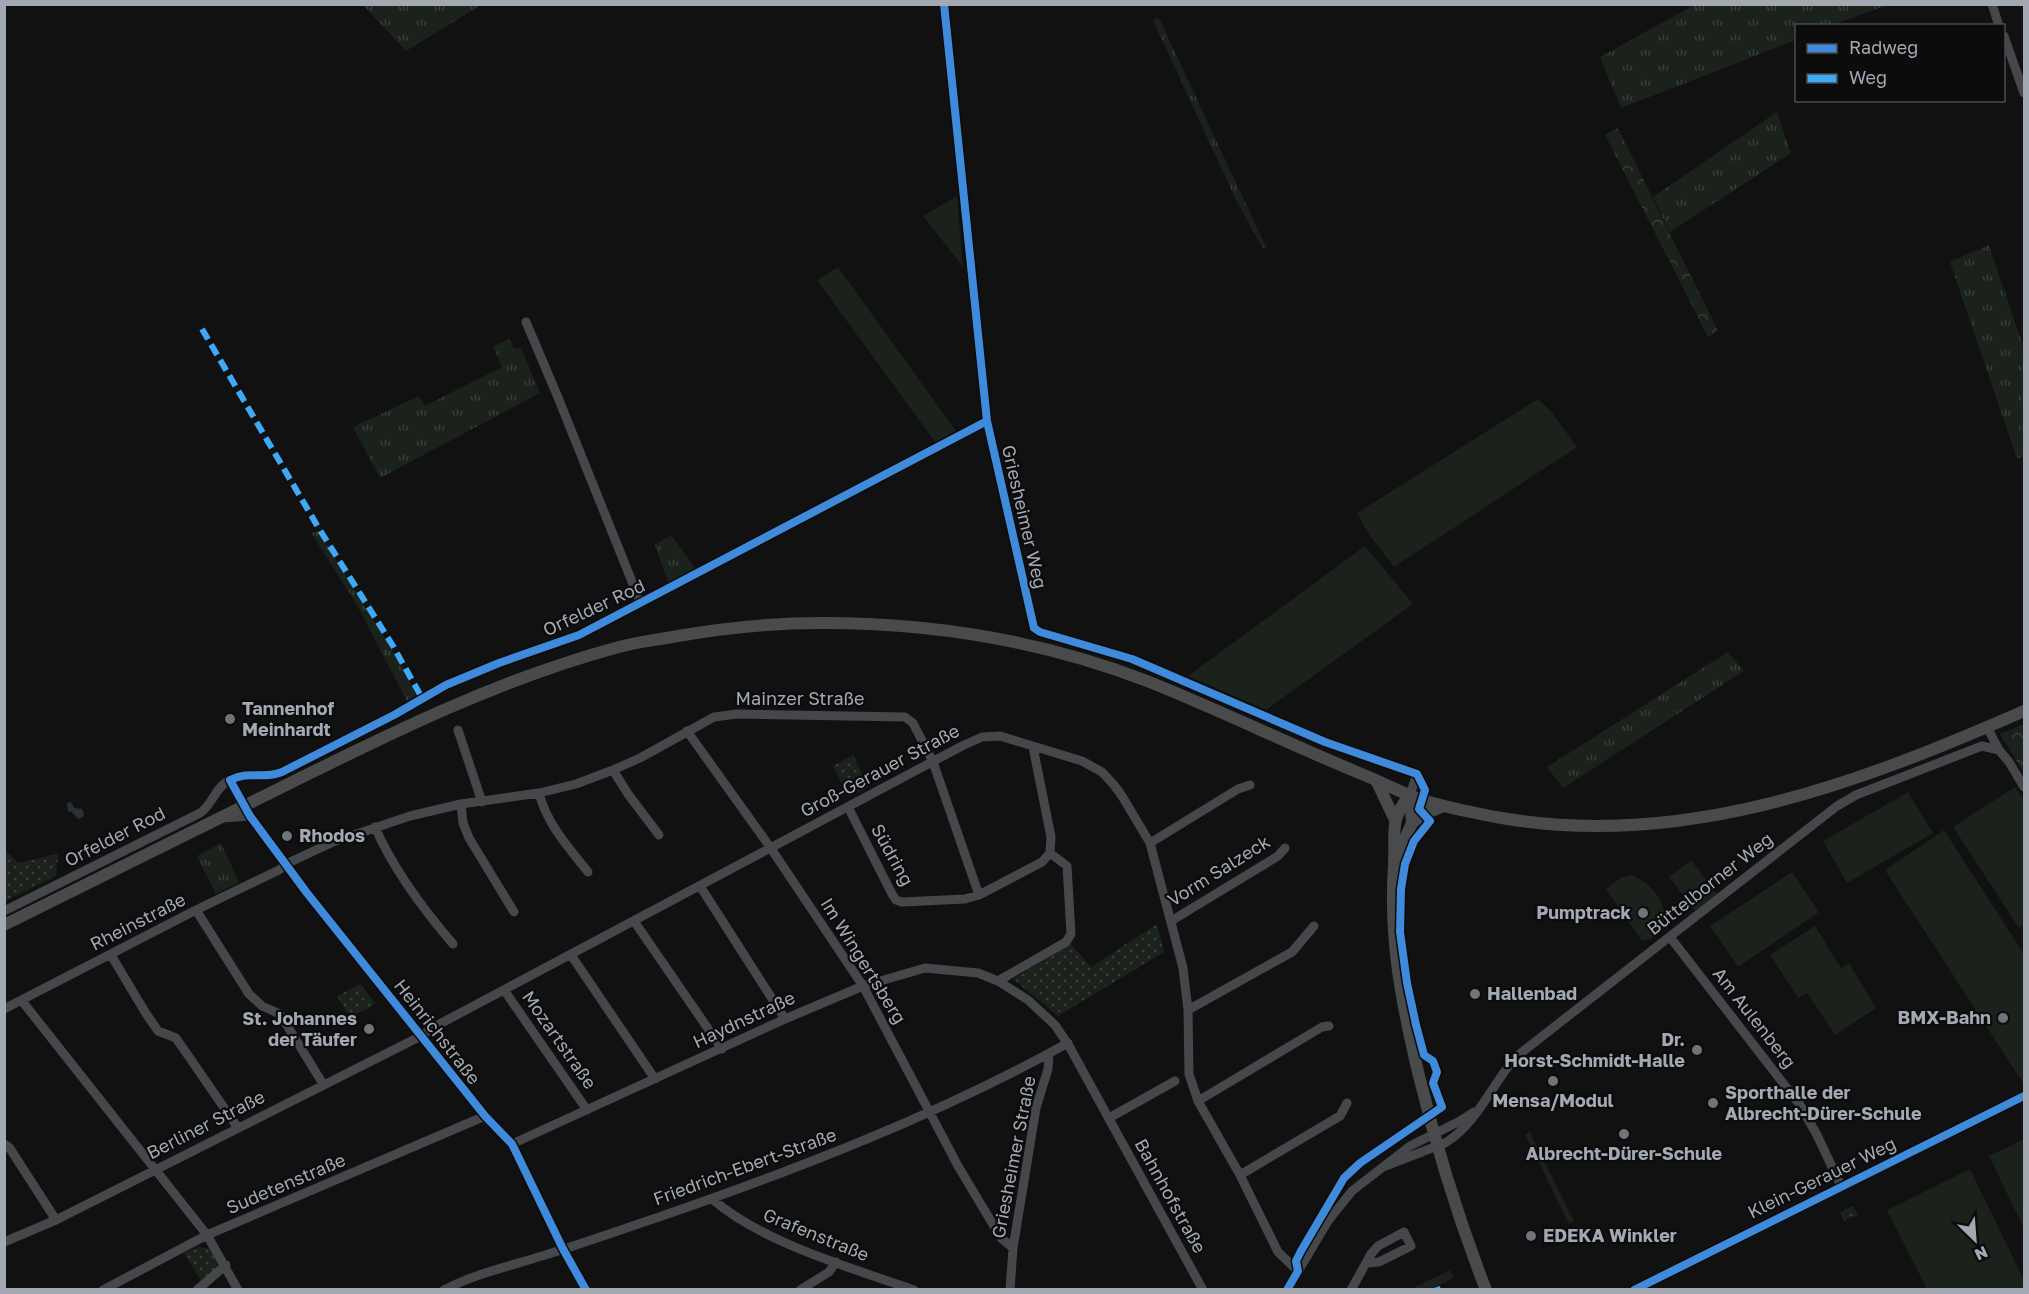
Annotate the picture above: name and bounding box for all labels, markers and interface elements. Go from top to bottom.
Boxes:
legend [1795,24,2005,102]
text: Radweg [1849,36,1918,58]
text: Weg [1849,66,1887,88]
street label: Griesheimer Weg [998,443,1052,591]
street label: Orfelder Rod [539,574,648,640]
street label: Mainzer Straße [736,687,864,709]
place label: Tannenhof Meinhardt [242,697,335,740]
marker: Tannenhof Meinhardt [223,712,237,726]
street label: Groß-Gerauer Straße [796,719,963,821]
street label: Orfelder Rod [61,801,169,871]
street label: Südring [867,820,919,889]
place label: Rhodos [299,824,365,846]
street label: Büttelborner Weg [1642,827,1777,939]
marker: Rhodos [280,829,294,843]
street label: Vorm Salzeck [1163,830,1274,910]
street label: Rheinstraße [86,888,189,955]
street label: Im Wingertsberg [816,893,911,1027]
place label: Pumptrack [1536,901,1632,923]
marker: Pumptrack [1636,906,1650,920]
street label: Am Aulenberg [1709,963,1801,1072]
street label: Heinrichstraße [390,974,486,1088]
place label: Hallenbad [1487,982,1577,1004]
street label: Mozartstraße [518,986,602,1093]
street label: Haydnstraße [689,986,798,1052]
marker: Hallenbad [1468,987,1482,1001]
place label: BMX-Bahn [1898,1006,1991,1028]
place label: St. Johannes der Täufer [242,1007,357,1050]
marker: BMX-Bahn [1996,1011,2010,1025]
marker: St. Johannes der Täufer [362,1022,376,1036]
place label: Dr. Horst-Schmidt-Halle [1504,1028,1685,1071]
marker: Dr. Horst-Schmidt-Halle [1690,1043,1704,1057]
street label: Griesheimer Straße [986,1074,1040,1240]
marker: Mensa/Modul [1546,1074,1560,1088]
place label: Sporthalle der Albrecht-Dürer-Schule [1725,1081,1922,1124]
street label: Berliner Straße [143,1085,268,1163]
place label: Mensa/Modul [1492,1089,1614,1111]
marker: Sporthalle der Albrecht-Dürer-Schule [1706,1096,1720,1110]
street label: Friedrich-Ebert-Straße [650,1123,839,1209]
marker: Albrecht-Dürer-Schule [1617,1127,1631,1141]
street label: Klein-Gerauer Weg [1744,1132,1899,1223]
street label: Bahnhofstraße [1130,1135,1211,1257]
place label: Albrecht-Dürer-Schule [1526,1142,1723,1164]
street label: Sudetenstraße [223,1148,348,1218]
street label: Grafenstraße [760,1203,873,1265]
north arrow [1945,1210,2005,1270]
place label: EDEKA Winkler [1543,1224,1677,1246]
marker: EDEKA Winkler [1524,1229,1538,1243]
text: N [1972,1242,1991,1265]

